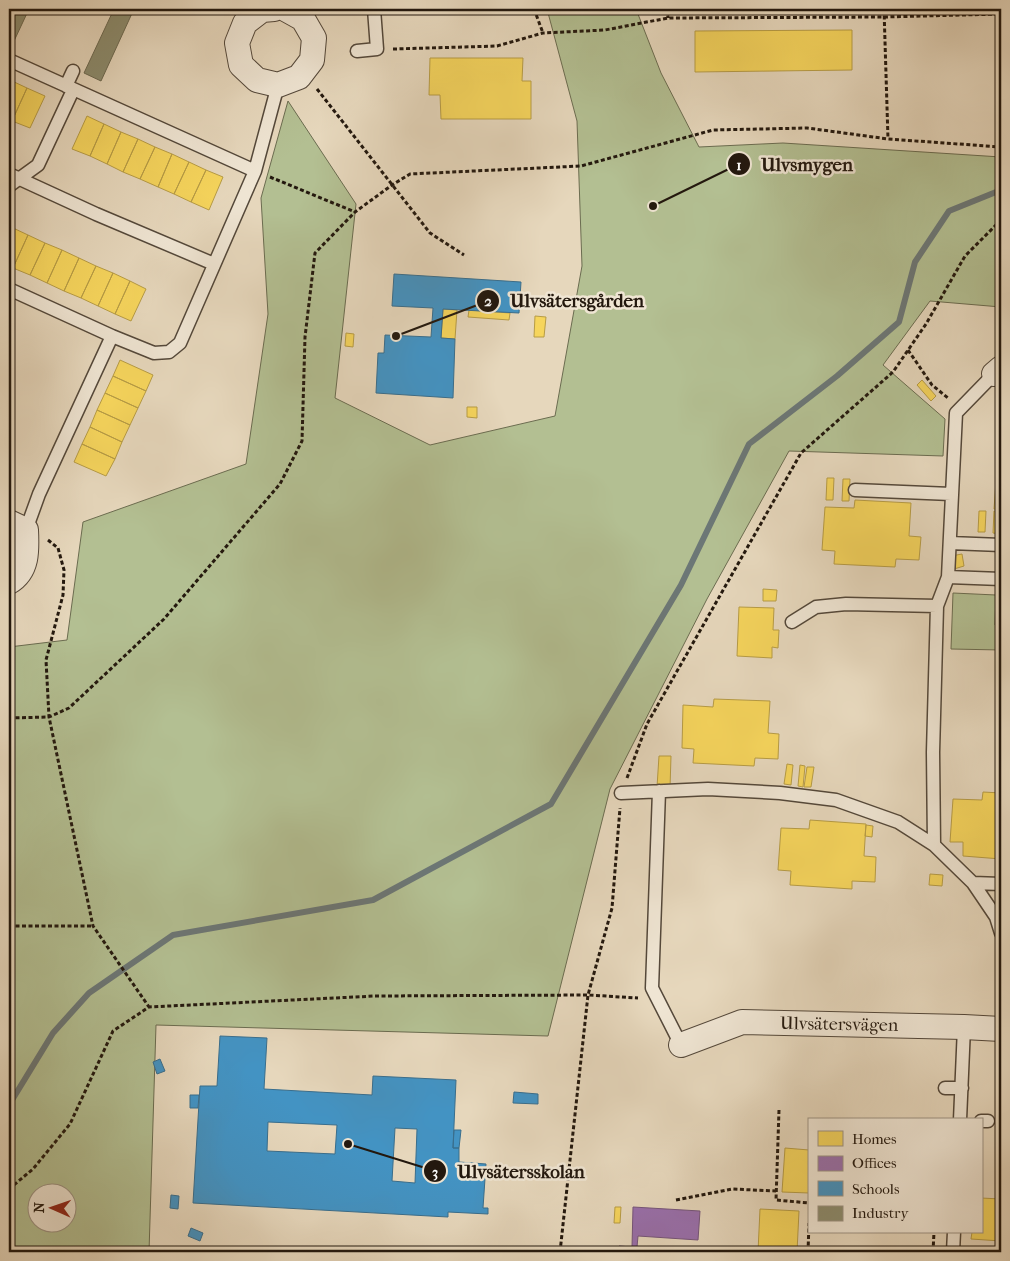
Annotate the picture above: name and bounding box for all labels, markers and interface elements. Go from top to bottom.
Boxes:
callout: Ulvsmygen [726,147,863,181]
text: Ulvsmygen [760,154,854,176]
text: 1 [736,156,742,174]
callout: Ulvsätersgården [475,284,654,318]
text: Ulvsätersgården [509,290,645,312]
text: 2 [484,292,492,310]
street label: Ulvsätersvägen [780,1013,899,1036]
legend [808,1118,982,1234]
text: Homes [852,1130,897,1148]
callout: Ulvsätersskolan [422,1154,595,1188]
text: Offices [852,1154,897,1172]
text: Ulvsätersskolan [456,1161,586,1183]
text: 3 [432,1163,438,1181]
text: Schools [852,1180,900,1198]
north arrow [28,1184,78,1234]
text: N [31,1202,48,1213]
text: Industry [852,1204,909,1222]

